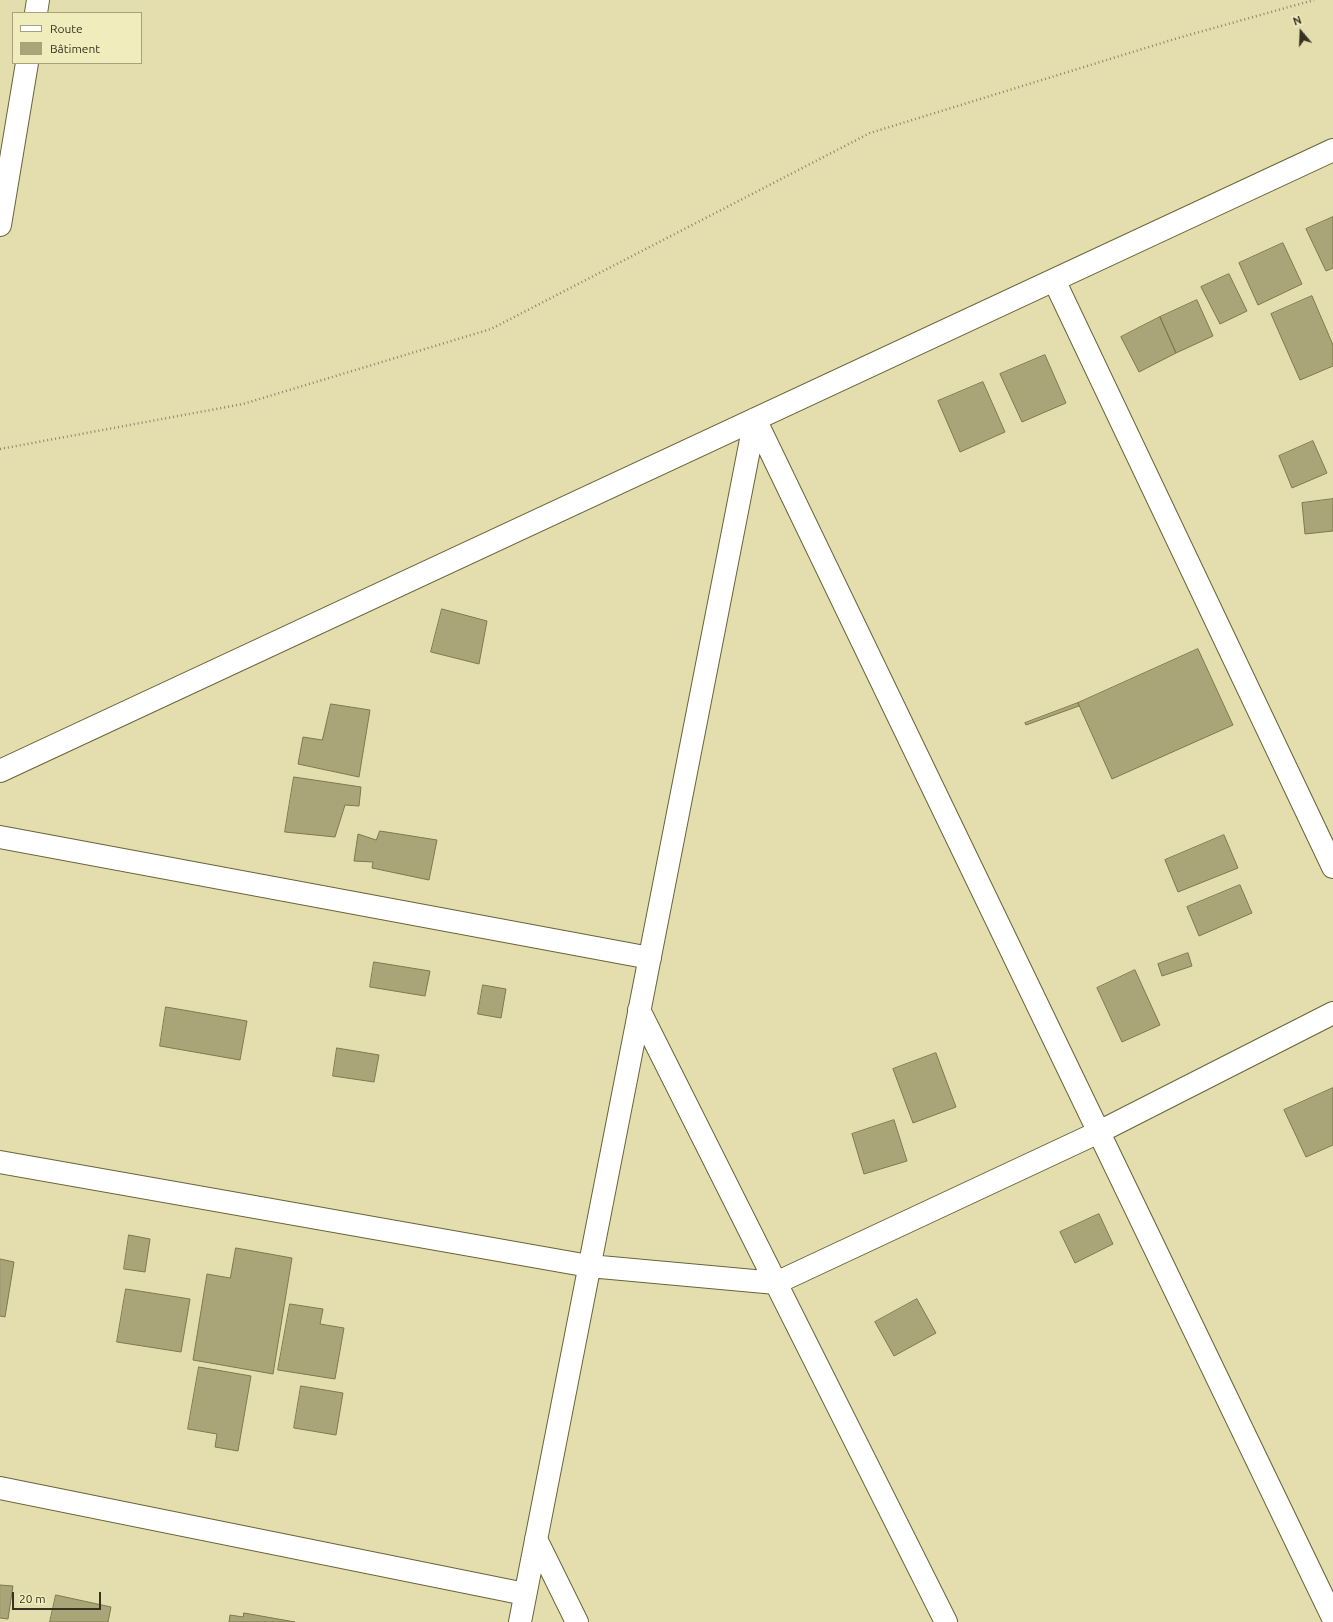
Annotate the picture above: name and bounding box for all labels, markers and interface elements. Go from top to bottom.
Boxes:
legend [12,12,142,64]
north arrow [1281,12,1321,52]
text: N [1291,14,1303,28]
text: Route [50,22,83,35]
text: Bâtiment [50,42,100,55]
scale bar [14,1584,103,1610]
text: 20 m [19,1592,46,1605]

